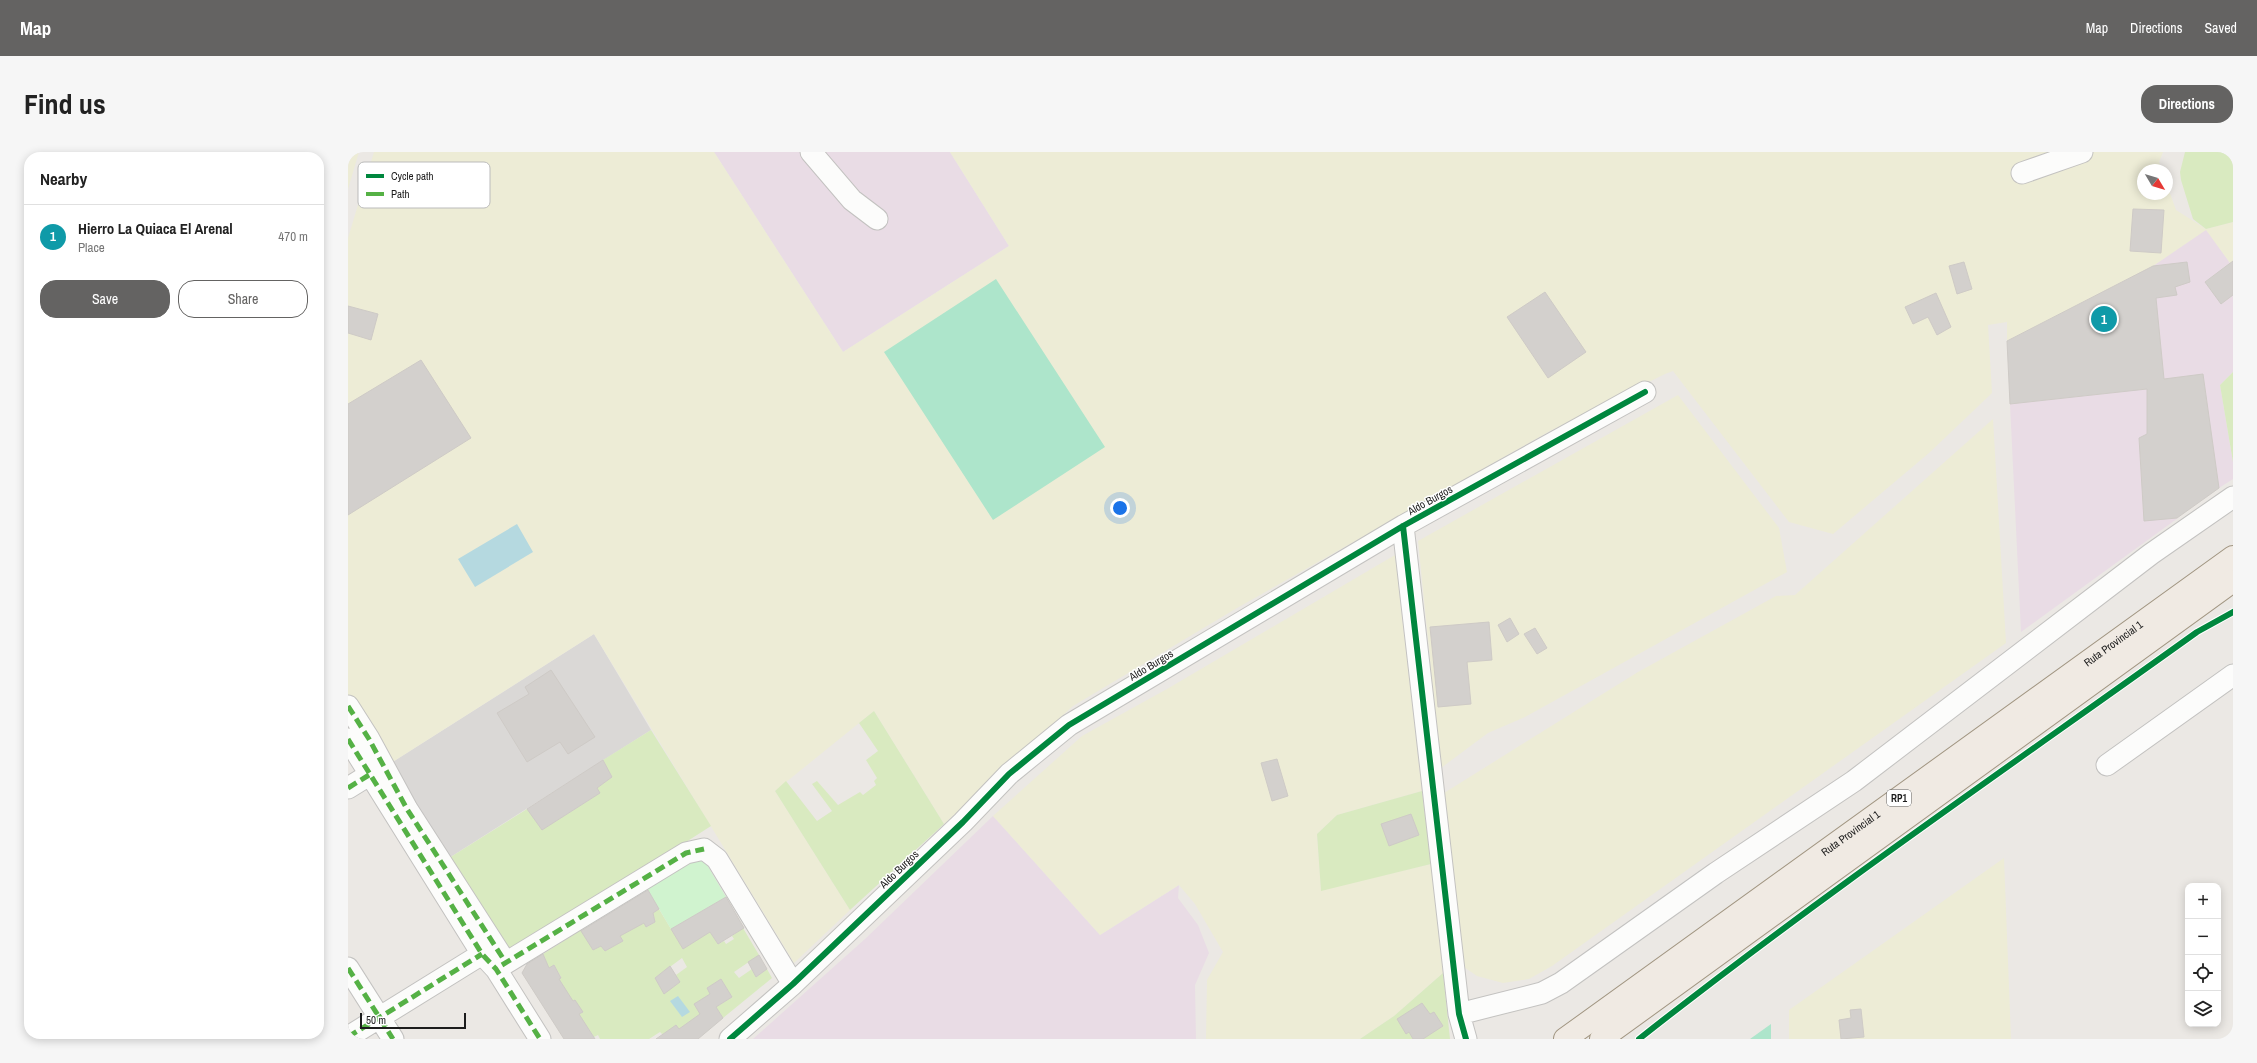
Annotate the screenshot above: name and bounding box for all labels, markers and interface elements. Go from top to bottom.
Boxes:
text: Map [20,15,51,41]
text: Map [2086,19,2108,37]
text: Directions [2130,19,2182,37]
text: Saved [2204,19,2237,37]
text: Find us [24,85,106,123]
button: Directions [2141,85,2233,123]
legend [358,162,490,208]
north arrow [2137,164,2173,200]
text: Nearby [40,167,87,190]
text: Cycle path [391,169,434,183]
text: Path [391,187,410,201]
text: Hierro La Quiaca El Arenal [78,218,233,239]
text: 1 [50,228,56,245]
text: 470 m [278,228,308,245]
text: Place [78,239,105,256]
button: Save [40,280,170,318]
button: Share [178,280,308,318]
pin: 1 [2091,304,2117,334]
street label: Aldo Burgos [1404,482,1455,519]
your location [1110,498,1130,518]
street label: Ruta Provincial 1 [2081,617,2145,669]
street label: Aldo Burgos [1125,646,1176,684]
road number: RP1 [1887,790,1911,806]
street label: Ruta Provincial 1 [1818,807,1883,859]
street label: Aldo Burgos [876,847,922,892]
map controls [2185,883,2221,1027]
button: + [2185,883,2221,919]
button: − [2185,919,2221,955]
button: locate [2185,955,2221,991]
button: layers [2185,991,2221,1027]
scale bar [360,1011,466,1030]
text: 50 m [366,1013,386,1027]

